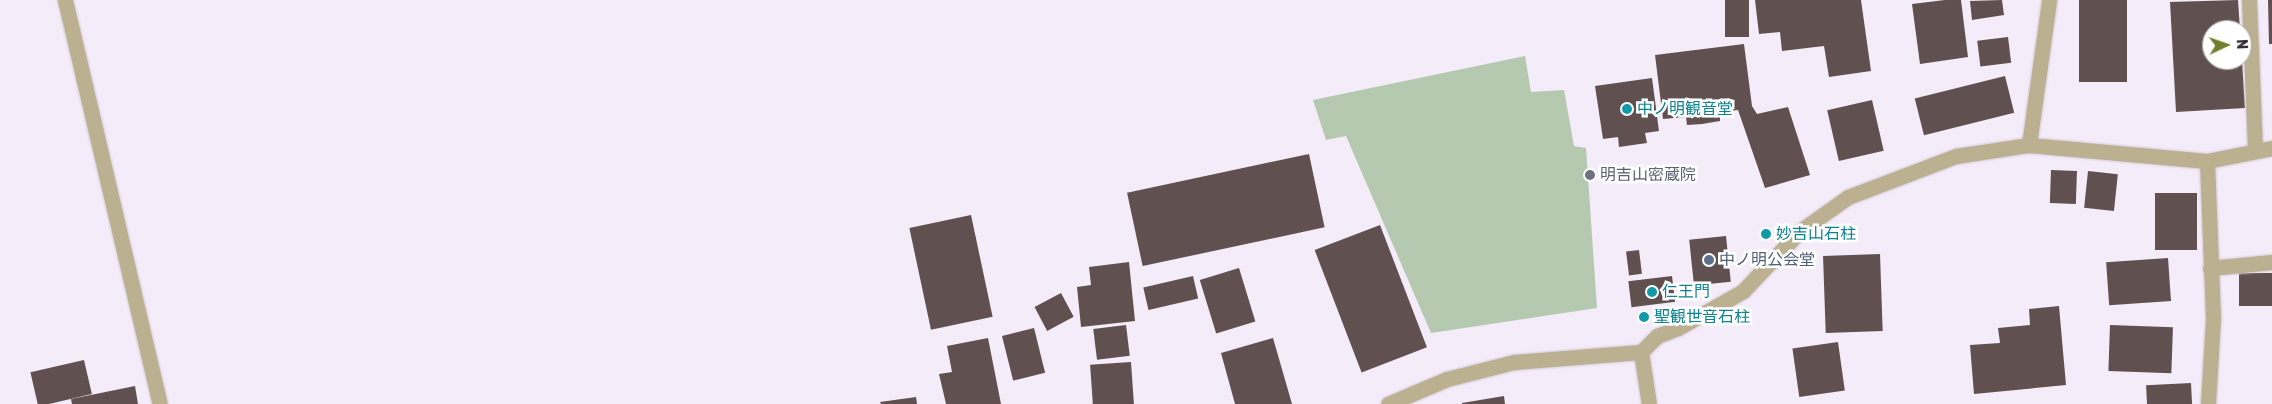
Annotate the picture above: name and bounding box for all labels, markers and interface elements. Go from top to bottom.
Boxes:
north arrow [2202,20,2252,70]
text: N [2233,39,2250,50]
place label: 中ノ明観音堂 [1637,99,1733,119]
marker: 中ノ明観音堂 [1621,103,1633,115]
place label: 明吉山密蔵院 [1600,165,1696,185]
marker: 明吉山密蔵院 [1584,169,1596,181]
place label: 妙吉山石柱 [1776,224,1856,244]
marker: 妙吉山石柱 [1760,228,1772,240]
place label: 中ノ明公会堂 [1719,250,1815,270]
marker: 中ノ明公会堂 [1703,254,1715,266]
place label: 仁王門 [1662,282,1710,302]
marker: 仁王門 [1646,286,1658,298]
place label: 聖観世音石柱 [1654,307,1750,327]
marker: 聖観世音石柱 [1638,311,1650,323]

